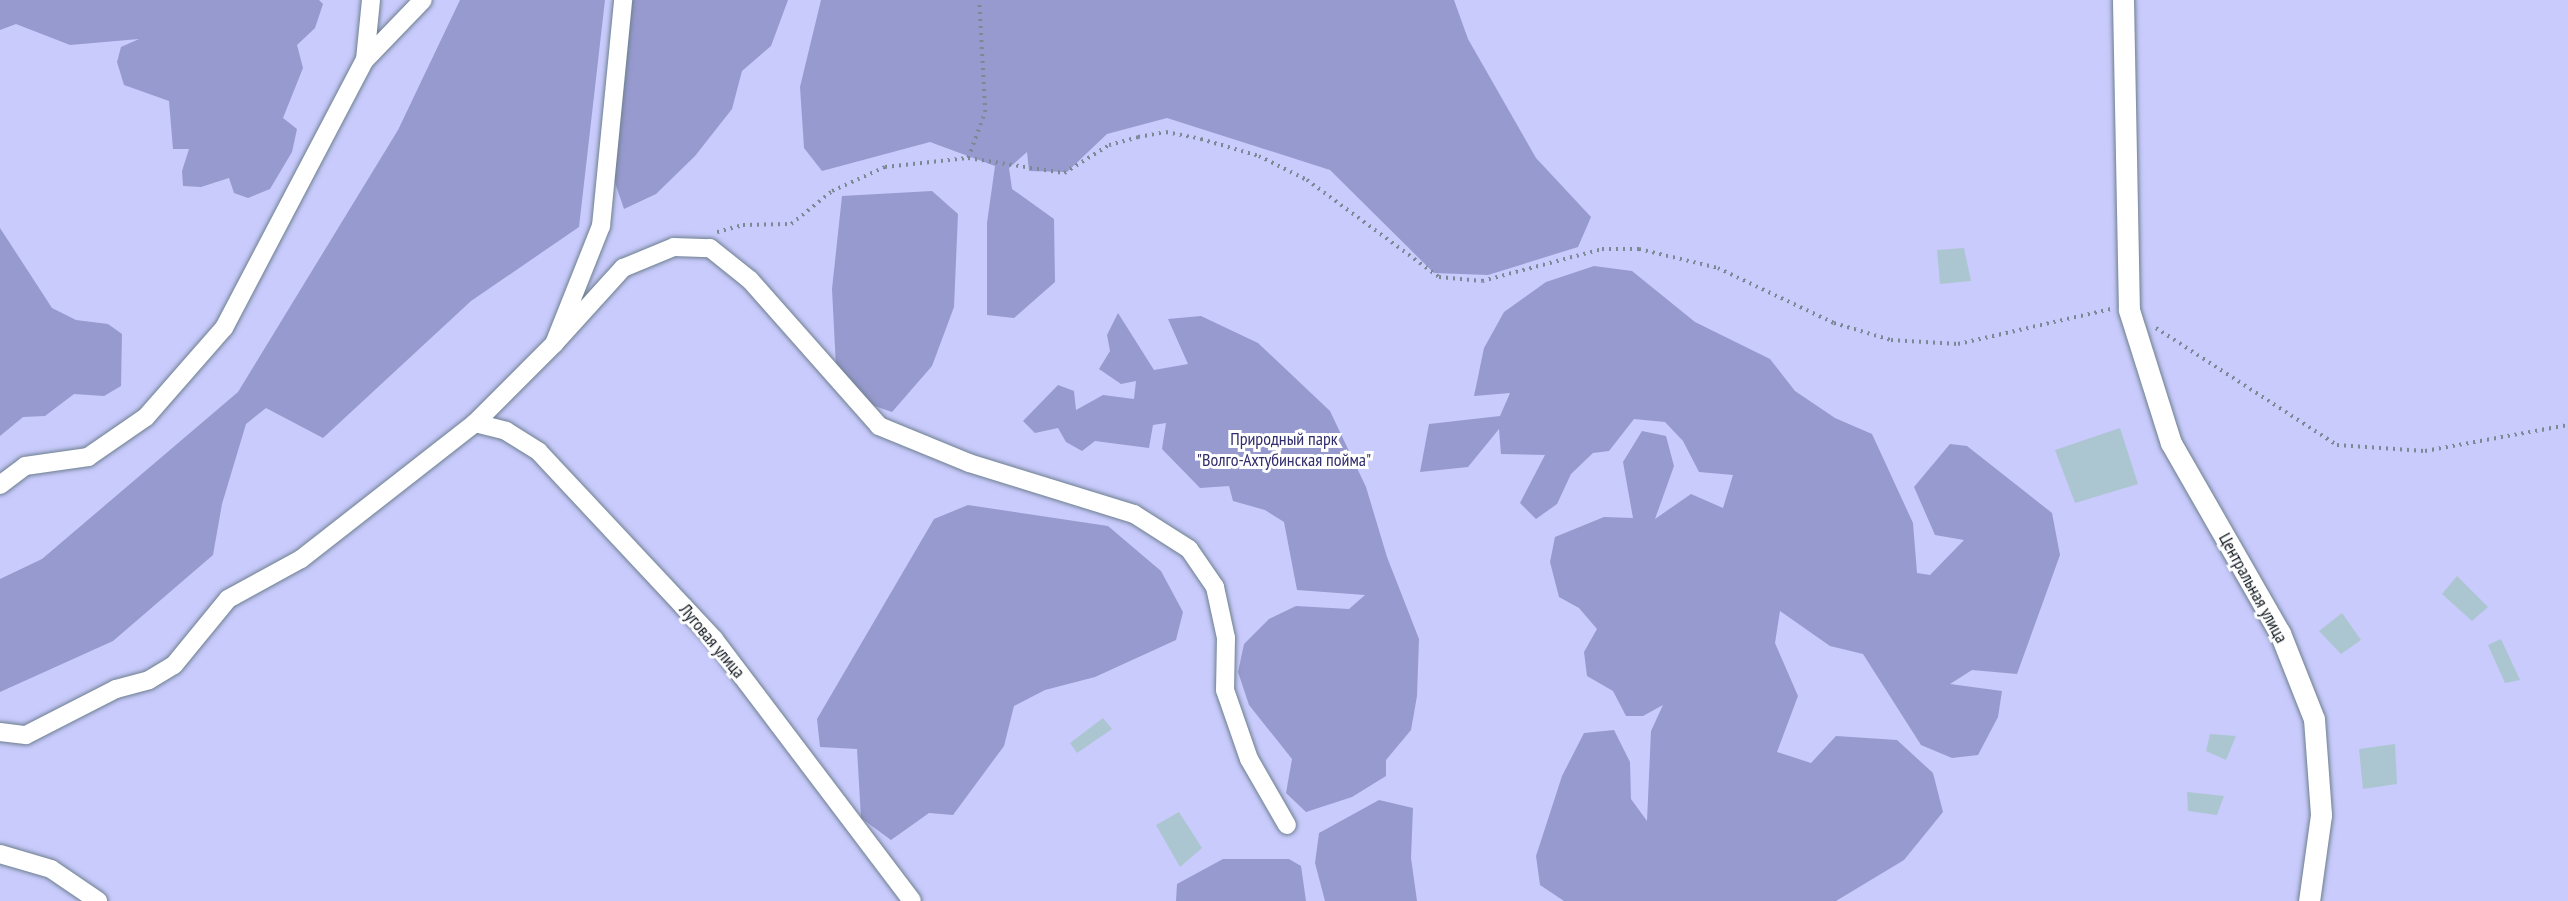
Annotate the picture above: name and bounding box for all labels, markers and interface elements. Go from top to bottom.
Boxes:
park label: Природный парк "Волго-Ахтубинская пойма" [1197,429,1371,472]
street label: Центральная улица [2214,529,2292,647]
street label: Луговая улица [675,599,749,683]

